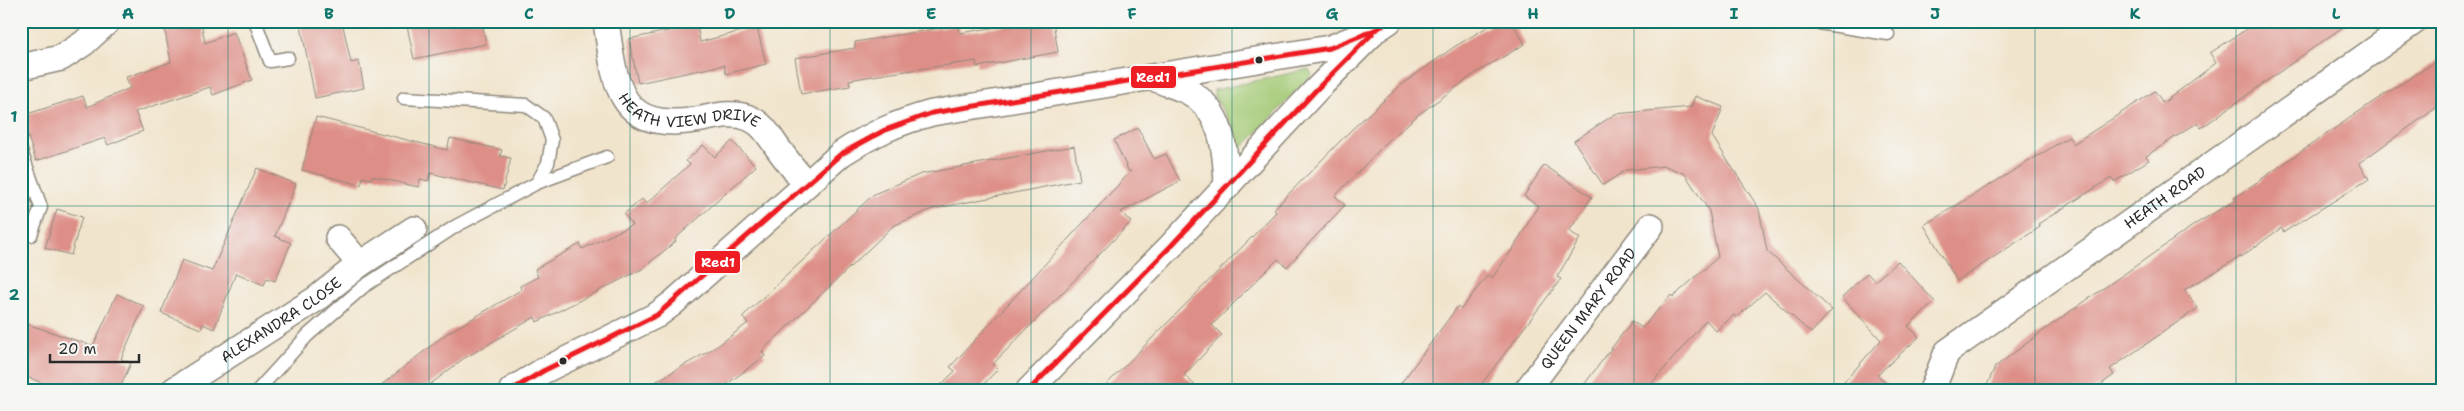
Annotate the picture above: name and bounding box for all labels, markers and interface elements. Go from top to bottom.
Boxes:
text: A [122,3,134,24]
text: B [324,3,334,24]
text: C [524,3,534,24]
text: D [724,3,736,24]
text: E [926,3,936,24]
text: F [1127,3,1137,24]
text: G [1326,3,1339,24]
text: H [1527,3,1539,24]
text: I [1730,3,1739,24]
text: J [1930,3,1940,24]
text: K [2130,3,2141,24]
text: L [2332,3,2341,24]
unlabelled marker [1254,55,1264,65]
line badge: Red1 [1130,65,1177,89]
text: Red1 [1136,68,1170,86]
street label: HEATH VIEW DRIVE [614,89,764,132]
text: 1 [10,106,18,127]
street label: HEATH ROAD [2120,162,2210,234]
street label: QUEEN MARY ROAD [1536,244,1641,373]
line badge: Red1 [694,250,741,274]
text: Red1 [701,253,735,271]
street label: ALEXANDRA CLOSE [217,273,346,367]
text: 2 [8,284,20,305]
scale bar [50,331,139,363]
text: 20 m [58,339,97,359]
unlabelled marker [558,356,568,366]

